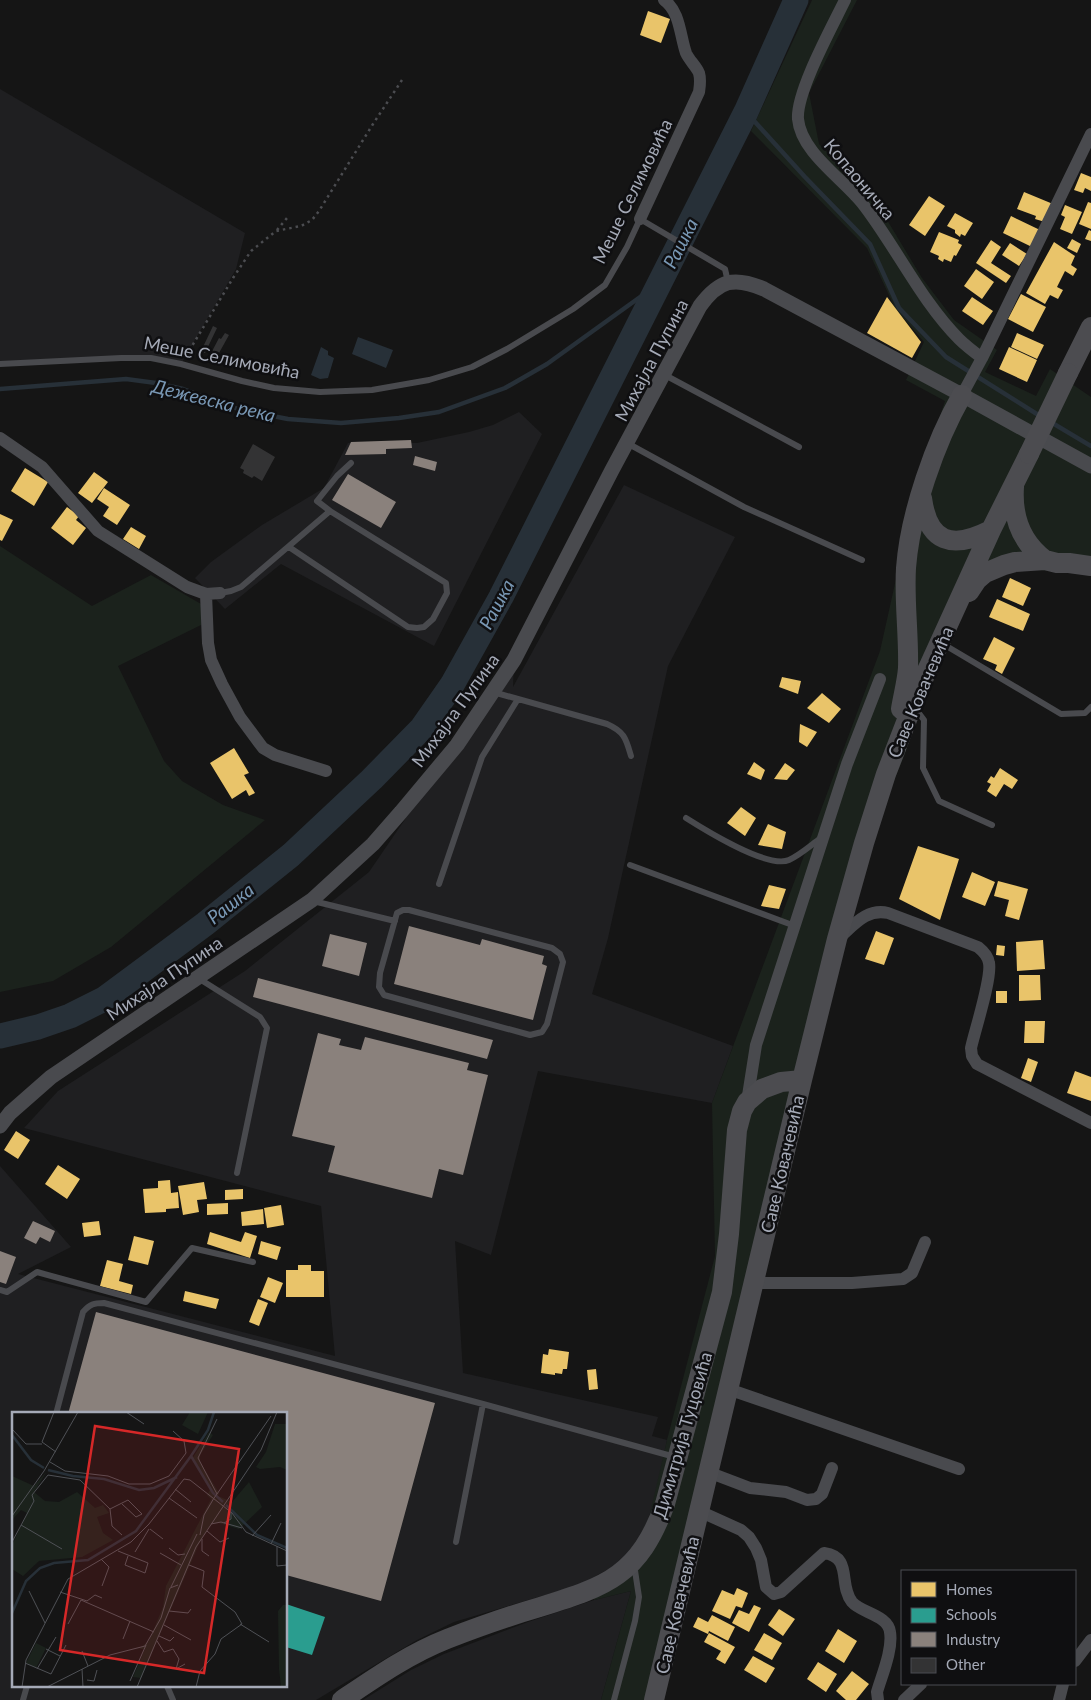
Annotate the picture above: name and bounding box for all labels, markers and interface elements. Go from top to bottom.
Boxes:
street label: Меше Селимовића [587,115,677,267]
street label: Копаоничка [820,134,900,224]
water label: Рашка [658,214,702,272]
street label: Михајла Пупина [610,295,692,425]
street label: Меше Селимовића [142,331,302,383]
water label: Дежевска река [149,373,278,426]
water label: Рашка [473,575,519,633]
street label: Саве Ковачевића [882,623,958,761]
street label: Михајла Пупина [406,649,504,771]
water label: Рашка [202,878,258,928]
street label: Михајла Пупина [102,931,226,1025]
street label: Саве Ковачевића [755,1093,809,1235]
street label: Димитрија Туцовића [648,1349,716,1521]
inset map [12,1412,288,1688]
street label: Саве Ковачевића [650,1534,704,1676]
legend [901,1570,1076,1685]
text: Homes [946,1580,992,1598]
text: Schools [946,1605,997,1623]
text: Industry [946,1630,1001,1648]
text: Other [946,1655,986,1673]

